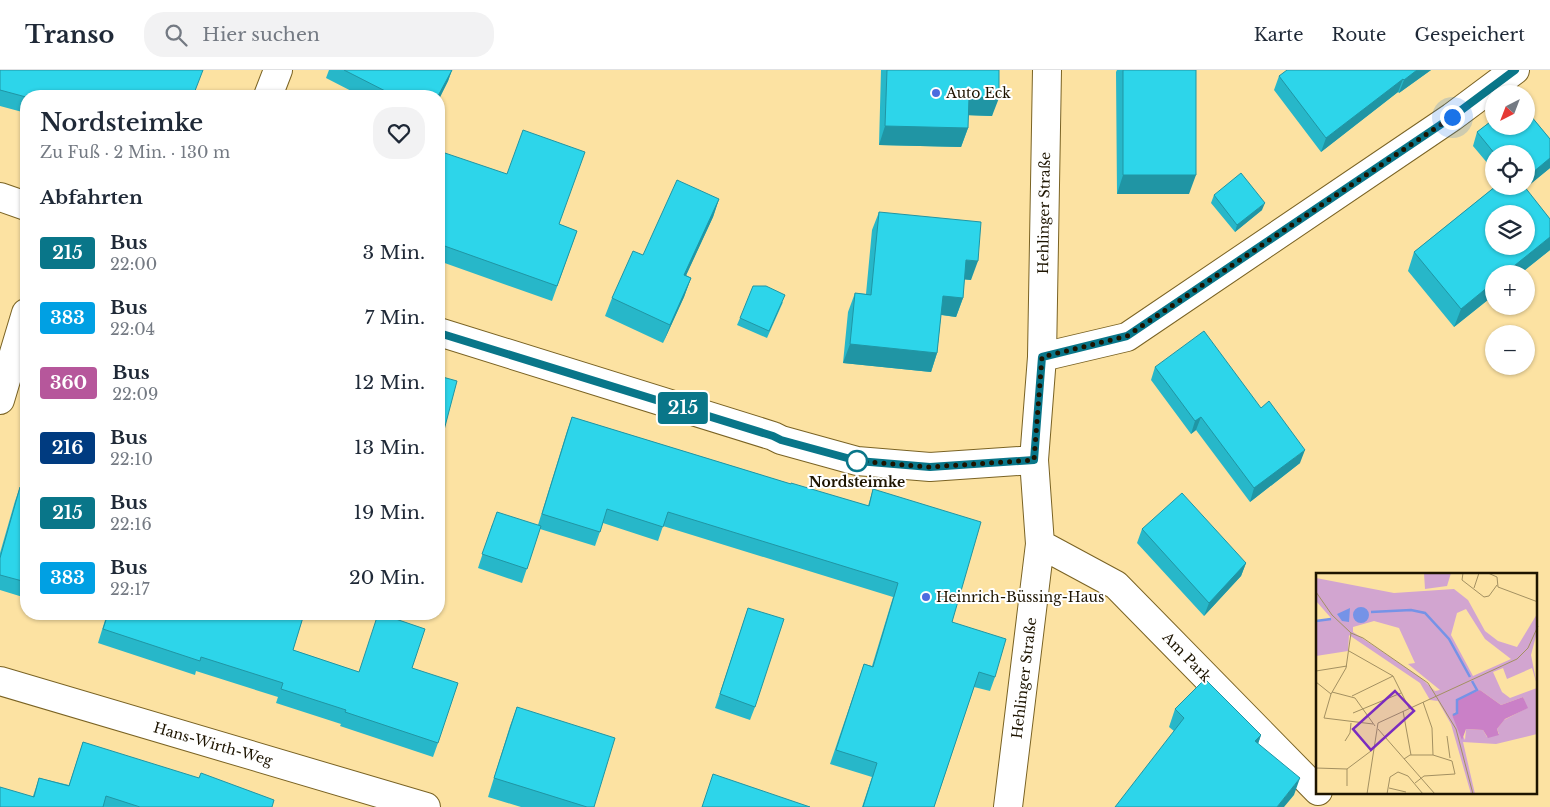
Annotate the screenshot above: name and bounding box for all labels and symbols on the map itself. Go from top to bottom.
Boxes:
place label: Auto Eck [945,84,1011,102]
north arrow [1485,85,1535,135]
marker: Auto Eck [930,87,942,99]
your location [1440,105,1465,130]
street label: Hehlinger Straße [1034,152,1054,274]
line badge: 215 [654,392,712,424]
marker: Nordsteimke [846,450,868,472]
place label: Nordsteimke [809,473,905,491]
inset map [1316,573,1538,794]
place label: Heinrich-Büssing-Haus [936,588,1104,606]
marker: Heinrich-Büssing-Haus [920,591,932,603]
street label: Hehlinger Straße [1008,616,1040,740]
street label: Am Park [1158,628,1215,686]
street label: Hans-Wirth-Weg [151,718,275,770]

